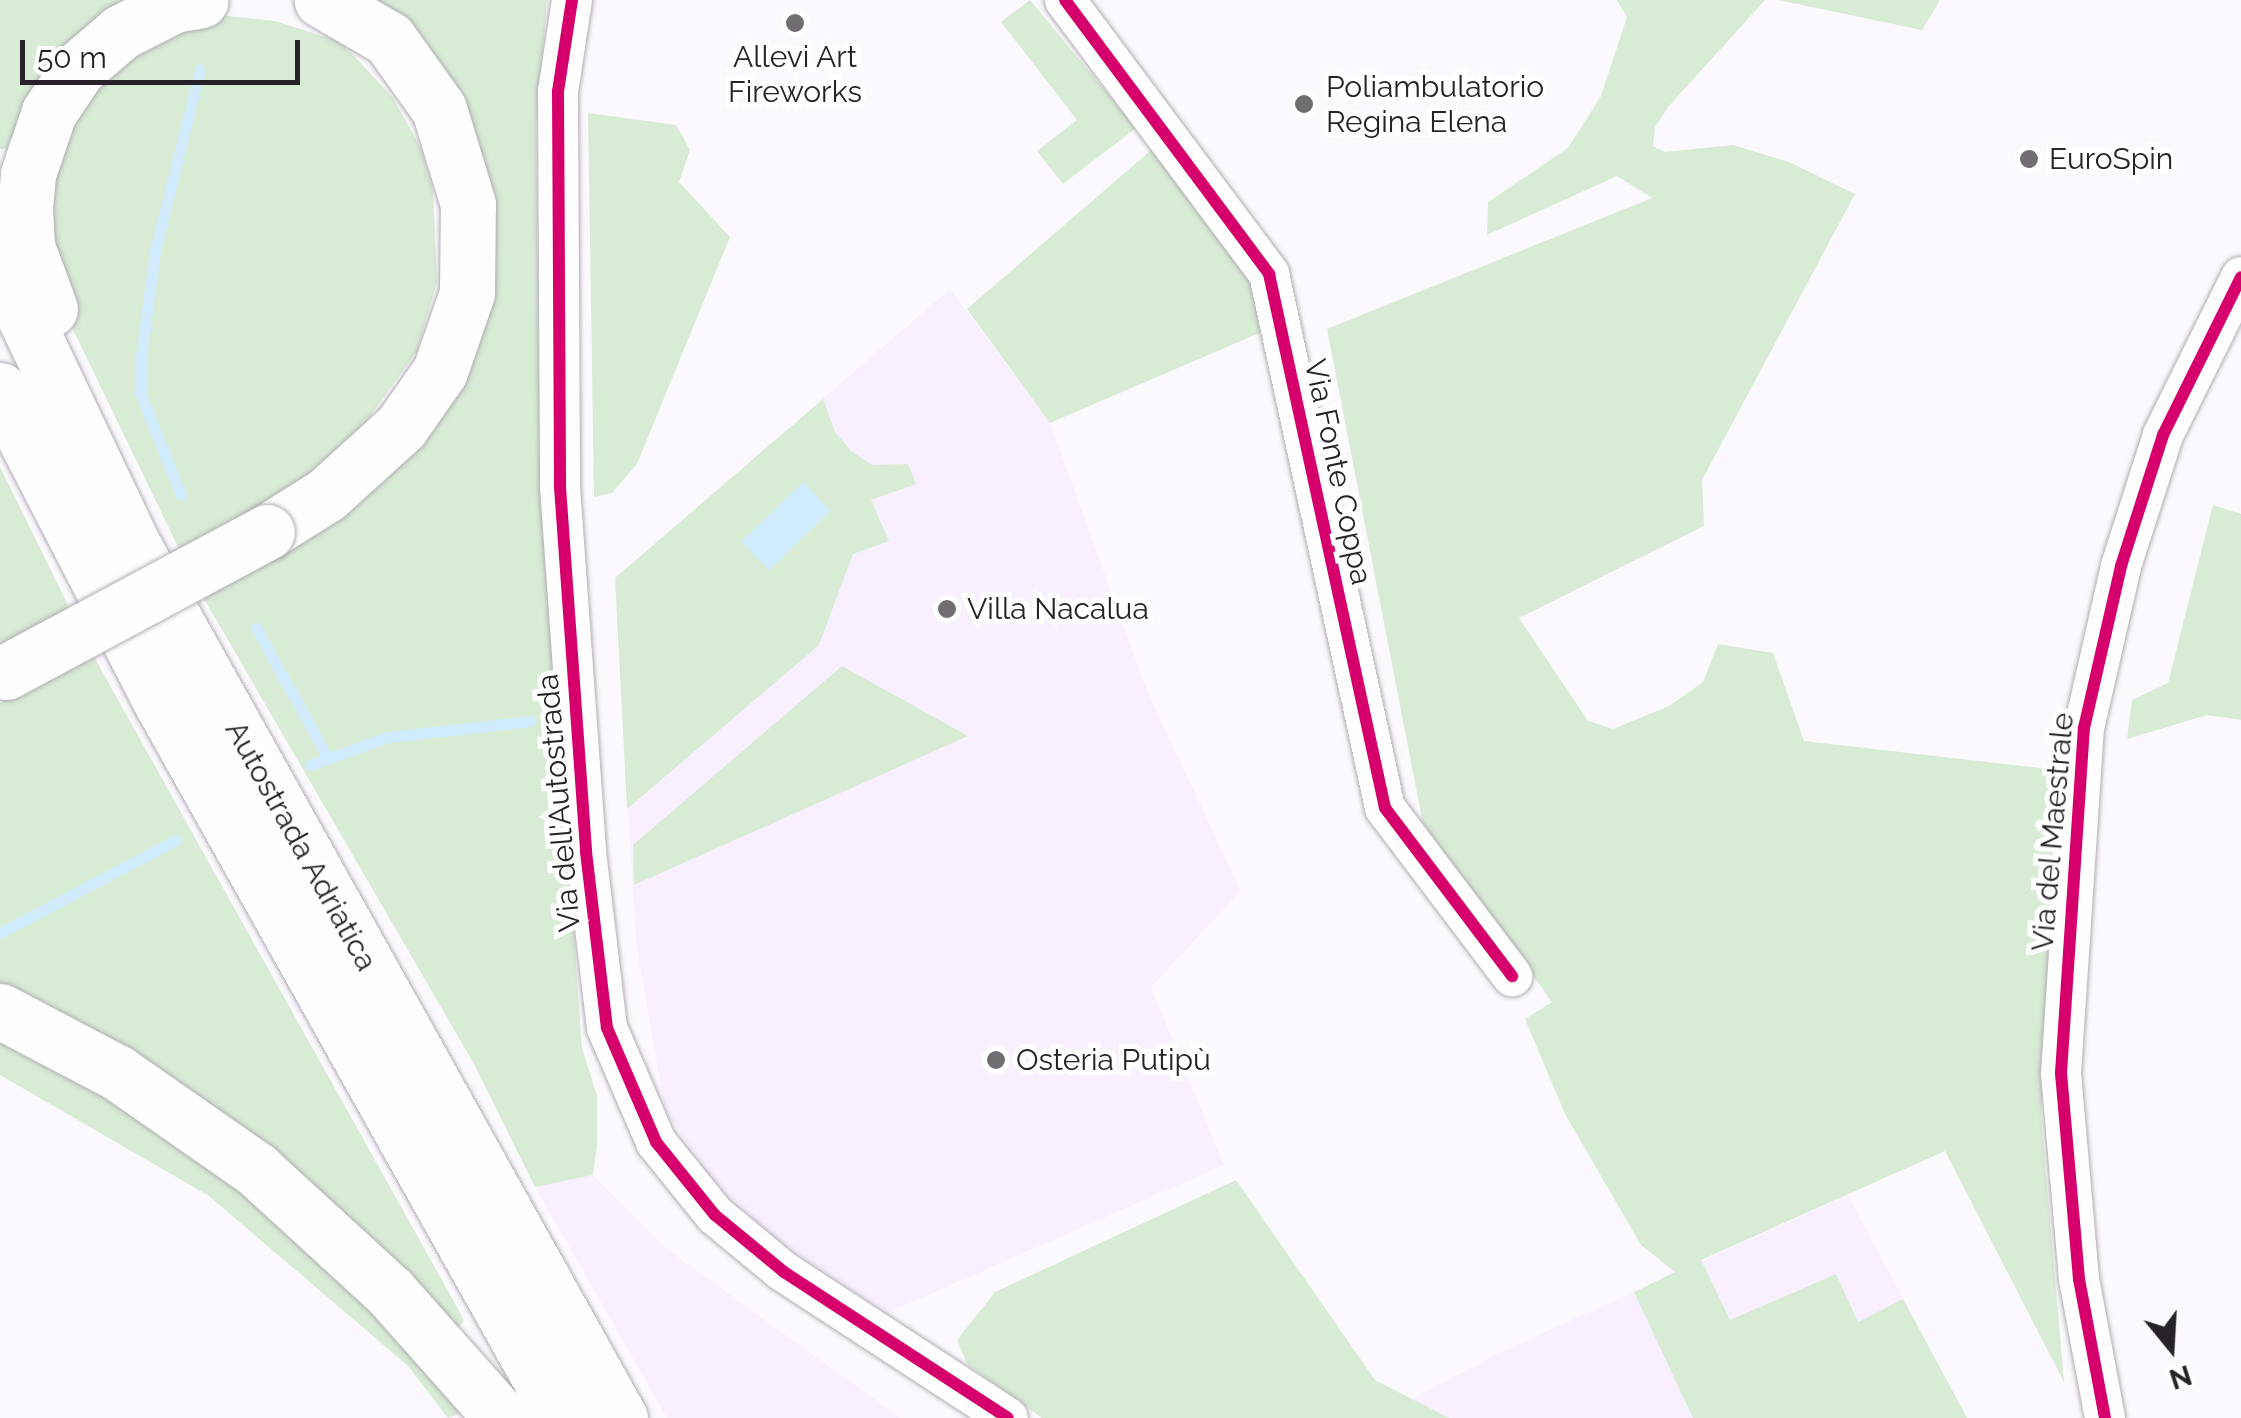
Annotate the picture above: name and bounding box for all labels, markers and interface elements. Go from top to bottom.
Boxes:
marker: Allevi Art Fireworks [784,12,806,34]
scale bar [25,20,305,82]
place label: Allevi Art Fireworks [728,39,862,110]
text: 50 m [37,40,107,75]
place label: Poliambulatorio Regina Elena [1326,69,1544,140]
marker: Poliambulatorio Regina Elena [1291,91,1317,117]
place label: EuroSpin [2049,141,2173,177]
marker: EuroSpin [2018,148,2040,170]
street label: Via Fonte Coppa [1297,356,1379,588]
place label: Villa Nacalua [967,591,1149,627]
marker: Villa Nacalua [936,598,958,620]
street label: Via dell'Autostrada [530,673,588,933]
street label: Via del Maestrale [2025,711,2081,953]
street label: Autostrada Adriatica [217,715,385,977]
place label: Osteria Putipù [1016,1042,1211,1078]
marker: Osteria Putipù [985,1049,1007,1071]
north arrow [2121,1298,2221,1398]
text: N [2165,1358,2196,1396]

